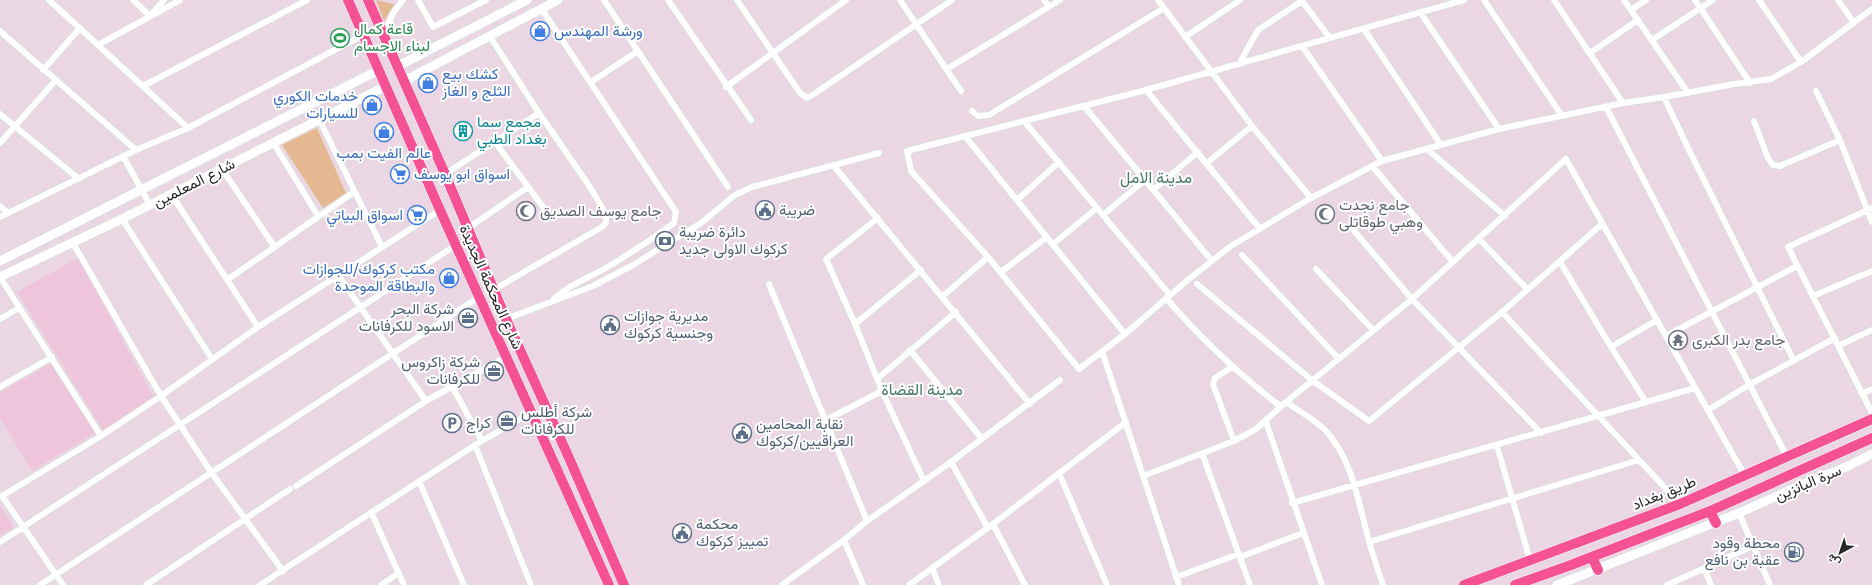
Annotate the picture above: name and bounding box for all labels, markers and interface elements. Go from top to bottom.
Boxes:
place label: قاعة كمال لبناء الاجسام [354,19,430,56]
shop icon: ورشة المهندس [529,20,551,42]
place label: ورشة المهندس [554,21,643,41]
sports icon: قاعة كمال لبناء الاجسام [329,27,351,49]
place label: كشك بيع الثلج و الغاز [441,64,510,102]
shop icon: كشك بيع الثلج و الغاز [417,72,439,94]
place label: خدمات الكوري للسيارات [273,86,358,122]
shop icon: خدمات الكوري للسيارات [361,94,383,116]
place label: مجمع سما بغداد الطبي [477,112,547,152]
building icon: مجمع سما بغداد الطبي [452,120,474,142]
shop icon: عالم الفيت بمب [373,121,395,143]
place label: عالم الفيت بمب [337,143,432,163]
street label: شارع المعلمين [150,154,239,213]
supermarket icon: اسواق ابو يوسف [389,163,411,185]
place label: اسواق ابو يوسف [414,164,510,183]
district label: مدينة الامل [1120,167,1192,188]
place label: جامع نجدت وهبي طوقاتلى [1339,195,1423,235]
public building icon: ضريبة [754,199,776,221]
mosque icon: جامع يوسف الصديق [515,200,537,222]
place label: ضريبة [779,200,815,219]
place label: جامع يوسف الصديق [540,201,662,222]
mosque icon: جامع نجدت وهبي طوقاتلى [1314,203,1336,225]
supermarket icon: اسواق البياتي [406,204,428,226]
place label: اسواق البياتي [327,205,403,228]
street label: شارع المحكمة الجديدة [454,222,527,353]
place label: دائرة ضريبة كركوك الاولی جدید [679,222,788,259]
bank icon: دائرة ضريبة كركوك الاولی جدید [654,230,676,252]
place label: مكتب كركوك/للجوازات والبطاقة الموحدة [303,259,435,295]
shop icon: مكتب كركوك/للجوازات والبطاقة الموحدة [438,267,460,289]
place label: شركة البحر الاسود للكرفانات [359,299,454,335]
place label: مديرية جوازات وجنسية كركوك [624,306,713,342]
office icon: شركة البحر الاسود للكرفانات [457,307,479,329]
public building icon: مديرية جوازات وجنسية كركوك [599,314,621,336]
temple icon: جامع بدر الكبرى [1667,329,1689,351]
place label: جامع بدر الكبرى [1692,330,1785,351]
place label: شركة زاكروس للكرفانات [401,352,480,388]
office icon: شركة زاكروس للكرفانات [483,360,505,382]
district label: مدينة القضاة [881,379,963,400]
place label: شركة أطلس للكرفانات [521,402,592,438]
office icon: شركة أطلس للكرفانات [496,410,518,432]
parking icon: كراج [441,412,463,434]
place label: كراج [466,413,491,434]
place label: نقابة المحامين العراقيين/كركوك [756,414,853,451]
public building icon: نقابة المحامين العراقيين/كركوك [731,422,753,444]
street label: سرة البانزين [1772,460,1844,506]
street label: طريق بغداد [1629,471,1699,515]
place label: محكمة تمييز كركوك [696,514,769,550]
public building icon: محكمة تمييز كركوك [671,522,693,544]
place label: محطة وقود عقبة بن نافع [1705,533,1780,571]
north arrow [1820,533,1860,573]
fuel station icon: محطة وقود عقبة بن نافع [1783,541,1805,563]
text: ش [1824,551,1843,570]

